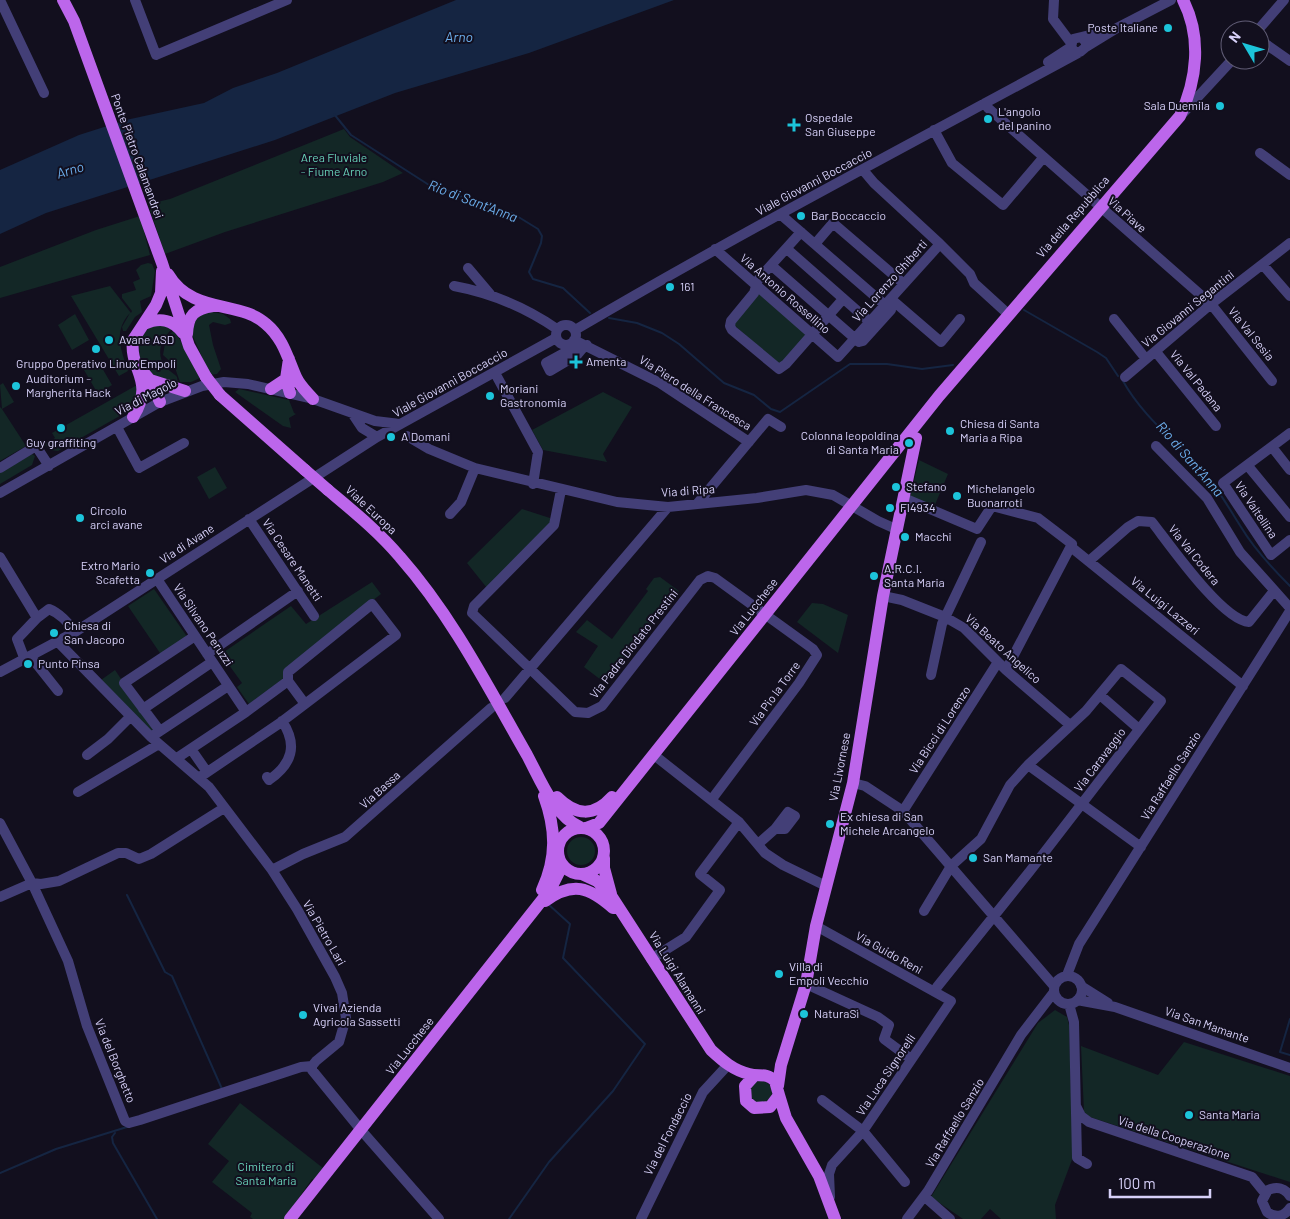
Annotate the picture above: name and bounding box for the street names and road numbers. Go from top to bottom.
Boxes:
street label: Ponte Pietro Calamandrei [109,91,167,220]
street label: Viale Giovanni Boccaccio [753,145,874,218]
street label: Via della Repubblica [1033,173,1112,260]
street label: Via Piave [1106,193,1150,235]
street label: Via Lorenzo Ghiberti [849,237,930,324]
street label: Via Antonio Rossellino [738,250,834,336]
street label: Via Giovanni Segantini [1138,267,1236,350]
street label: Via Val Sesia [1226,304,1278,363]
street label: Viale Giovanni Boccaccio [390,345,509,420]
street label: Via Val Padana [1168,347,1226,414]
street label: Via Piero della Francesca [637,352,754,432]
street label: Via di Magolo [112,375,179,418]
street label: Via Valtellina [1233,478,1281,541]
street label: Via di Ripa [661,481,715,499]
street label: Viale Europa [343,482,400,537]
street label: Via Cesare Manetti [260,516,326,603]
street label: Via di Avane [157,520,216,566]
street label: Via Val Codera [1166,521,1223,587]
street label: Via Luigi Lazzeri [1128,573,1203,637]
street label: Via Lucchese [726,575,780,638]
street label: Via Silvano Peruzzi [171,581,237,668]
street label: Via Padre Diodato Prestini [586,586,680,701]
street label: Via Beato Angelico [963,611,1044,686]
street label: Via Pio la Torre [746,658,802,729]
street label: Via Bicci di Lorenzo [906,683,973,776]
street label: Via Caravaggio [1071,725,1128,794]
street label: Via Raffaello Sanzio [1137,729,1203,822]
street label: Via Livornese [825,731,853,802]
street label: Via Bassa [356,767,403,811]
street label: Via Pietro Lari [301,897,349,968]
street label: Via Luigi Alamanni [647,928,709,1016]
street label: Via Guido Reni [854,928,925,976]
street label: Via San Mamante [1163,1003,1251,1045]
street label: Via Lucchese [382,1014,436,1077]
street label: Via del Borghetto [93,1017,139,1105]
street label: Via Luca Signorelli [853,1031,918,1118]
street label: Via Raffaello Sanzio [922,1075,986,1170]
street label: Via del Fondaccio [640,1090,694,1177]
street label: Via della Cooperazione [1116,1112,1232,1162]

